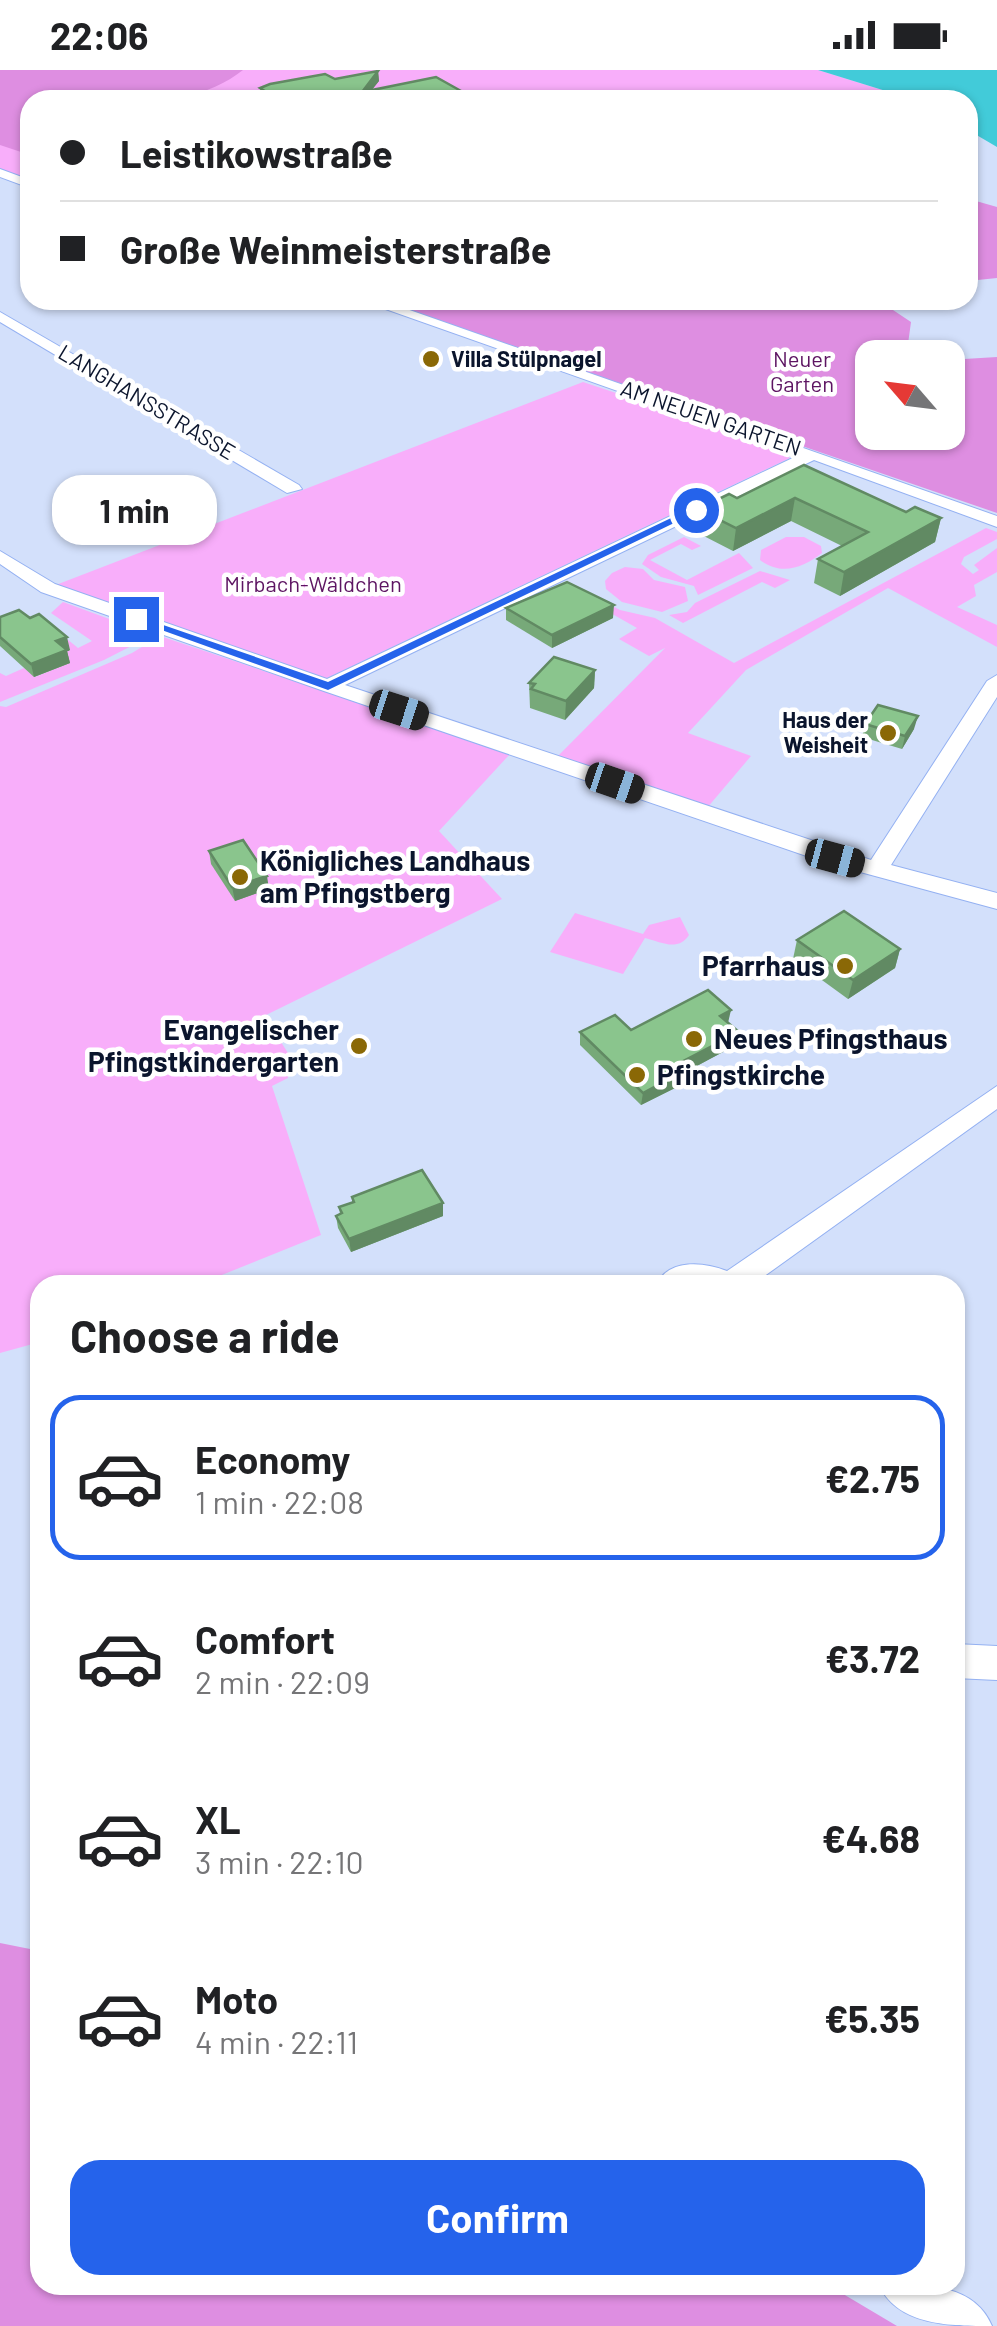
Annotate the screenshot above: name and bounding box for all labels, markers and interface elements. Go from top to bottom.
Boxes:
text: 22:06 [50,12,148,58]
text: Leistikowstraße [120,130,393,176]
text: Große Weinmeisterstraße [120,226,552,272]
street label: LANGHANSSTRASSE [54,338,241,464]
north arrow [855,340,965,450]
map controls [855,340,965,450]
place label: Villa Stülpnagel [451,345,602,371]
park label: Neuer Garten [770,345,834,396]
marker: Villa Stülpnagel [420,348,442,370]
street label: AM NEUEN GARTEN [618,374,805,460]
callout: 1 min [54,474,218,544]
route start [674,488,719,533]
text: 1 min [99,491,170,529]
park label: Mirbach-Wäldchen [224,570,402,596]
route end [114,597,159,642]
car [366,686,432,734]
place label: Haus der Weisheit [782,706,869,757]
marker: Haus der Weisheit [877,722,899,744]
car [582,759,648,807]
car [802,836,868,880]
place label: Königliches Landhaus am Pfingstberg [260,843,530,909]
marker: Königliches Landhaus am Pfingstberg [229,866,251,888]
place label: Pfarrhaus [702,948,825,982]
marker: Pfarrhaus [834,955,856,977]
place label: Evangelischer Pfingstkindergarten [88,1012,339,1078]
place label: Neues Pfingsthaus [714,1021,947,1055]
marker: Neues Pfingsthaus [683,1028,705,1050]
marker: Evangelischer Pfingstkindergarten [348,1035,370,1057]
place label: Pfingstkirche [657,1057,825,1091]
marker: Pfingstkirche [626,1064,648,1086]
text: Choose a ride [70,1308,340,1362]
icon: car [75,1433,165,1523]
text: Economy [195,1436,350,1482]
text: €2.75 [825,1455,920,1501]
text: 1 min · 22:08 [195,1482,364,1520]
icon: car [75,1613,165,1703]
text: Comfort [195,1616,335,1662]
text: €3.72 [825,1635,920,1681]
text: 2 min · 22:09 [195,1662,370,1700]
icon: car [75,1793,165,1883]
text: XL [195,1796,241,1842]
text: €4.68 [822,1815,920,1861]
text: 3 min · 22:10 [195,1842,364,1880]
icon: car [75,1973,165,2063]
text: Moto [195,1976,278,2022]
text: €5.35 [824,1995,920,2041]
text: 4 min · 22:11 [195,2022,358,2060]
button: Confirm [70,2160,925,2275]

